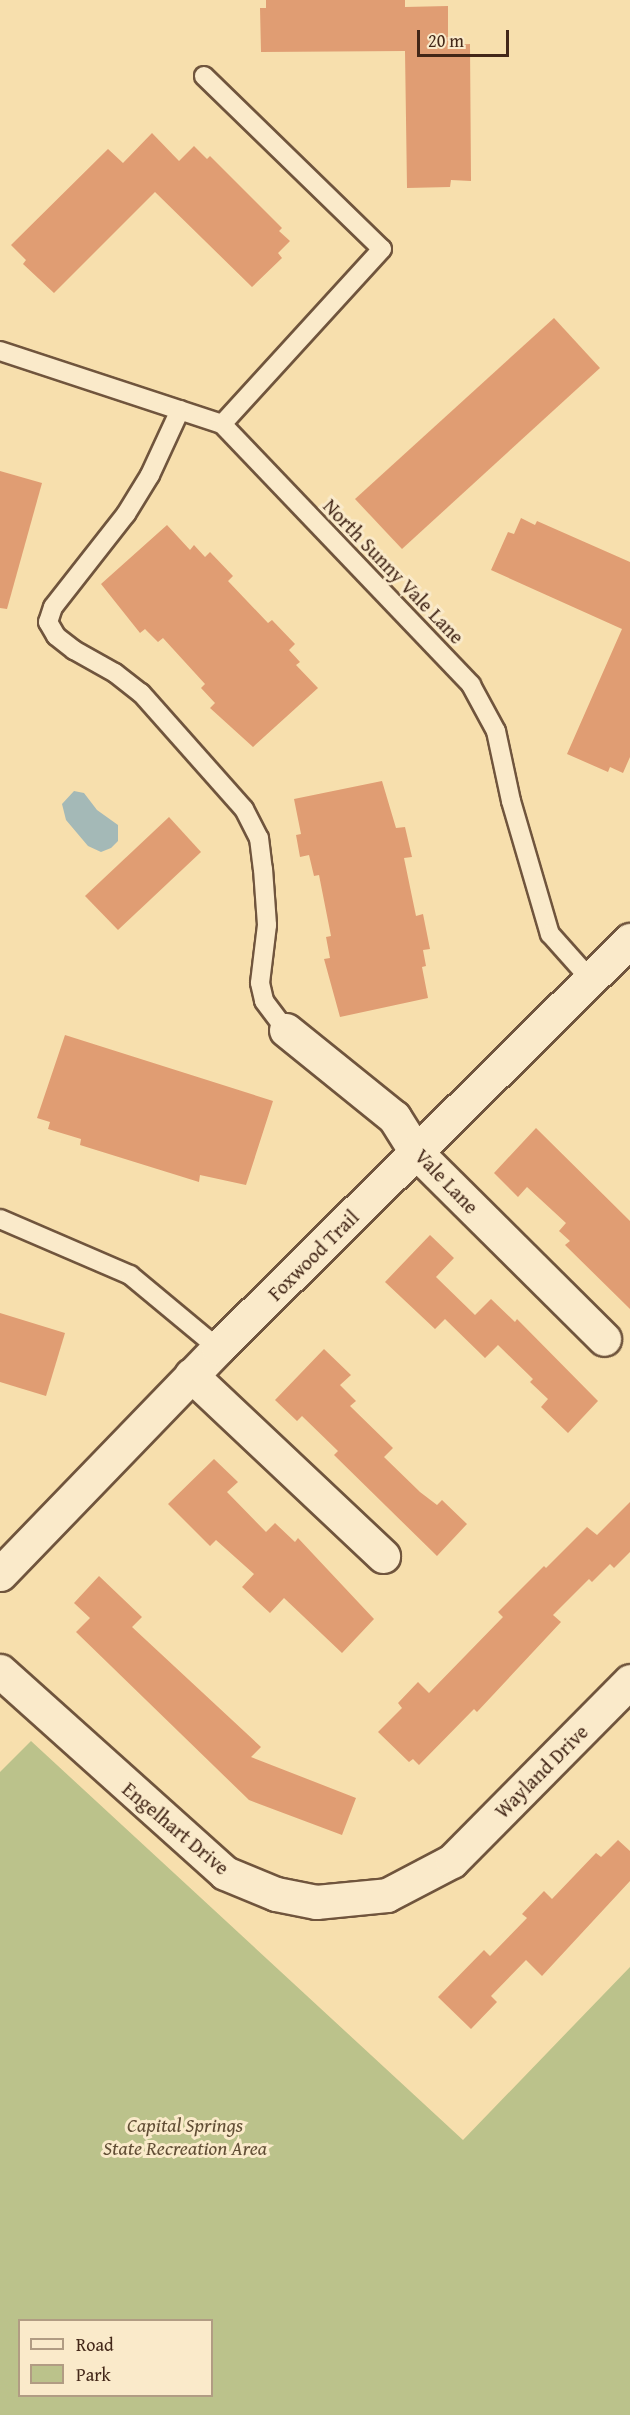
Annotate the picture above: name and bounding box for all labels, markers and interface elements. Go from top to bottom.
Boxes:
scale bar [420,18,512,56]
text: 20 m [428,27,464,54]
street label: North Sunny Vale Lane [319,494,469,648]
street label: Vale Lane [410,1144,484,1218]
street label: Foxwood Trail [263,1205,363,1305]
street label: Wayland Drive [489,1719,593,1823]
street label: Engelhart Drive [118,1777,234,1879]
park label: Capital Springs State Recreation Area [103,2112,267,2159]
legend [18,2319,213,2397]
text: Road [76,2331,114,2358]
text: Park [76,2361,111,2388]

